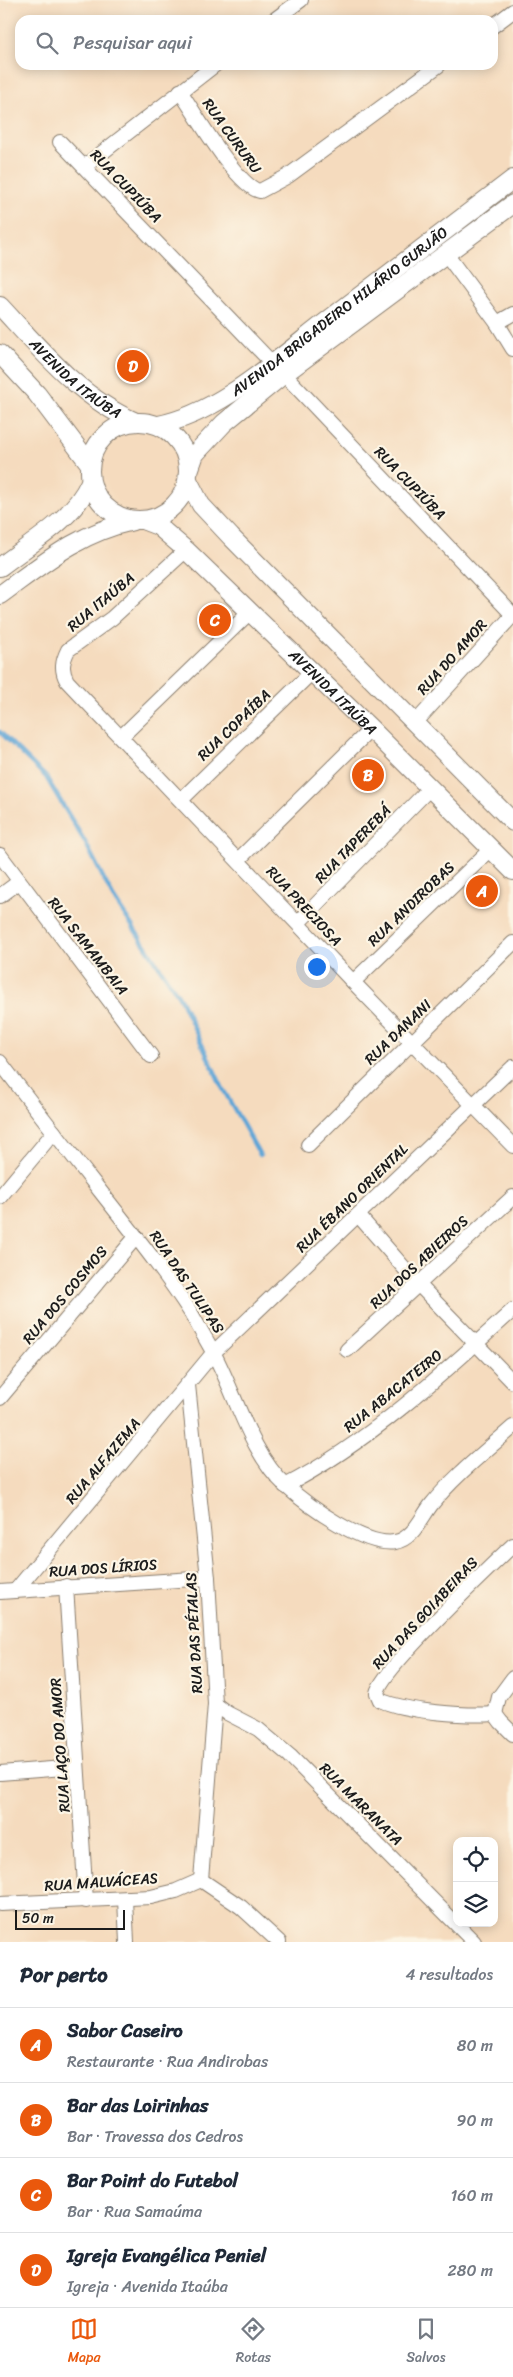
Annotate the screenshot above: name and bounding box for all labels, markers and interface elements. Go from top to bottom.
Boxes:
search box [15,15,498,70]
text: Pesquisar aqui [73,26,192,59]
icon: search [33,29,61,57]
street label: RUA CURURU [195,93,269,180]
street label: RUA CUPIÚBA [84,143,168,229]
street label: AVENIDA BRIGADEIRO HILÁRIO GURJÃO [225,220,454,404]
street label: AVENIDA ITAÚBA [22,331,127,426]
pin: D [117,347,149,385]
street label: RUA CUPIÚBA [368,440,452,526]
street label: RUA ITAÚBA [61,566,141,638]
pin: C [199,601,231,639]
street label: RUA DO AMOR [410,613,494,701]
street label: AVENIDA ITAÚBA [282,642,383,741]
street label: RUA COPAÍBA [191,683,277,767]
pin: B [352,756,384,794]
street label: RUA TAPEREBÁ [308,797,399,890]
street label: RUA ANDIROBAS [361,855,461,953]
street label: RUA PRECIOSA [260,860,348,952]
pin: A [466,872,498,910]
street label: RUA SAMAMBAIA [41,891,135,1001]
your location [304,954,330,980]
street label: RUA DANANI [358,992,438,1071]
street label: RUA ÉBANO ORIENTAL [290,1137,414,1259]
street label: RUA DOS ABIEIROS [363,1209,475,1315]
street label: RUA DAS TULIPAS [143,1225,232,1340]
street label: RUA DOS COSMOS [16,1239,115,1350]
street label: RUA ABACATEIRO [338,1343,449,1439]
street label: RUA ALFAZEMA [59,1412,147,1510]
street label: RUA DAS GOIABEIRAS [365,1550,485,1676]
street label: RUA DOS LÍRIOS [48,1551,158,1585]
street label: RUA DAS PÉTALAS [178,1571,210,1694]
street label: RUA LAÇO DO AMOR [42,1677,78,1813]
street label: RUA MARANATA [313,1756,409,1852]
map controls [453,1837,498,1927]
button: locate [453,1837,498,1882]
street label: RUA MALVÁCEAS [44,1865,158,1899]
button: layers [453,1882,498,1927]
text: 50 m [22,1906,54,1931]
scale bar [15,1907,125,1930]
text: Por perto [20,1956,108,1994]
text: 4 resultados [405,1960,493,1989]
text: Sabor Caseiro [67,2014,183,2047]
text: A [31,2031,41,2060]
text: 80 m [457,2031,493,2060]
text: Restaurante · Rua Andirobas [67,2047,268,2076]
text: Bar das Loirinhas [67,2089,208,2122]
text: B [31,2106,41,2135]
text: 90 m [457,2106,493,2135]
text: Bar · Travessa dos Cedros [67,2122,243,2151]
text: Bar Point do Futebol [67,2164,238,2197]
text: C [31,2181,41,2210]
text: 160 m [450,2181,493,2210]
text: Bar · Rua Samaúma [67,2197,202,2226]
text: Igreja Evangélica Peniel [67,2239,266,2272]
text: D [31,2256,41,2285]
text: 280 m [448,2256,493,2285]
text: Igreja · Avenida Itaúba [67,2272,228,2301]
tab: Mapa [68,2315,101,2370]
tab: Rotas [236,2315,271,2370]
tab: Salvos [406,2315,445,2370]

